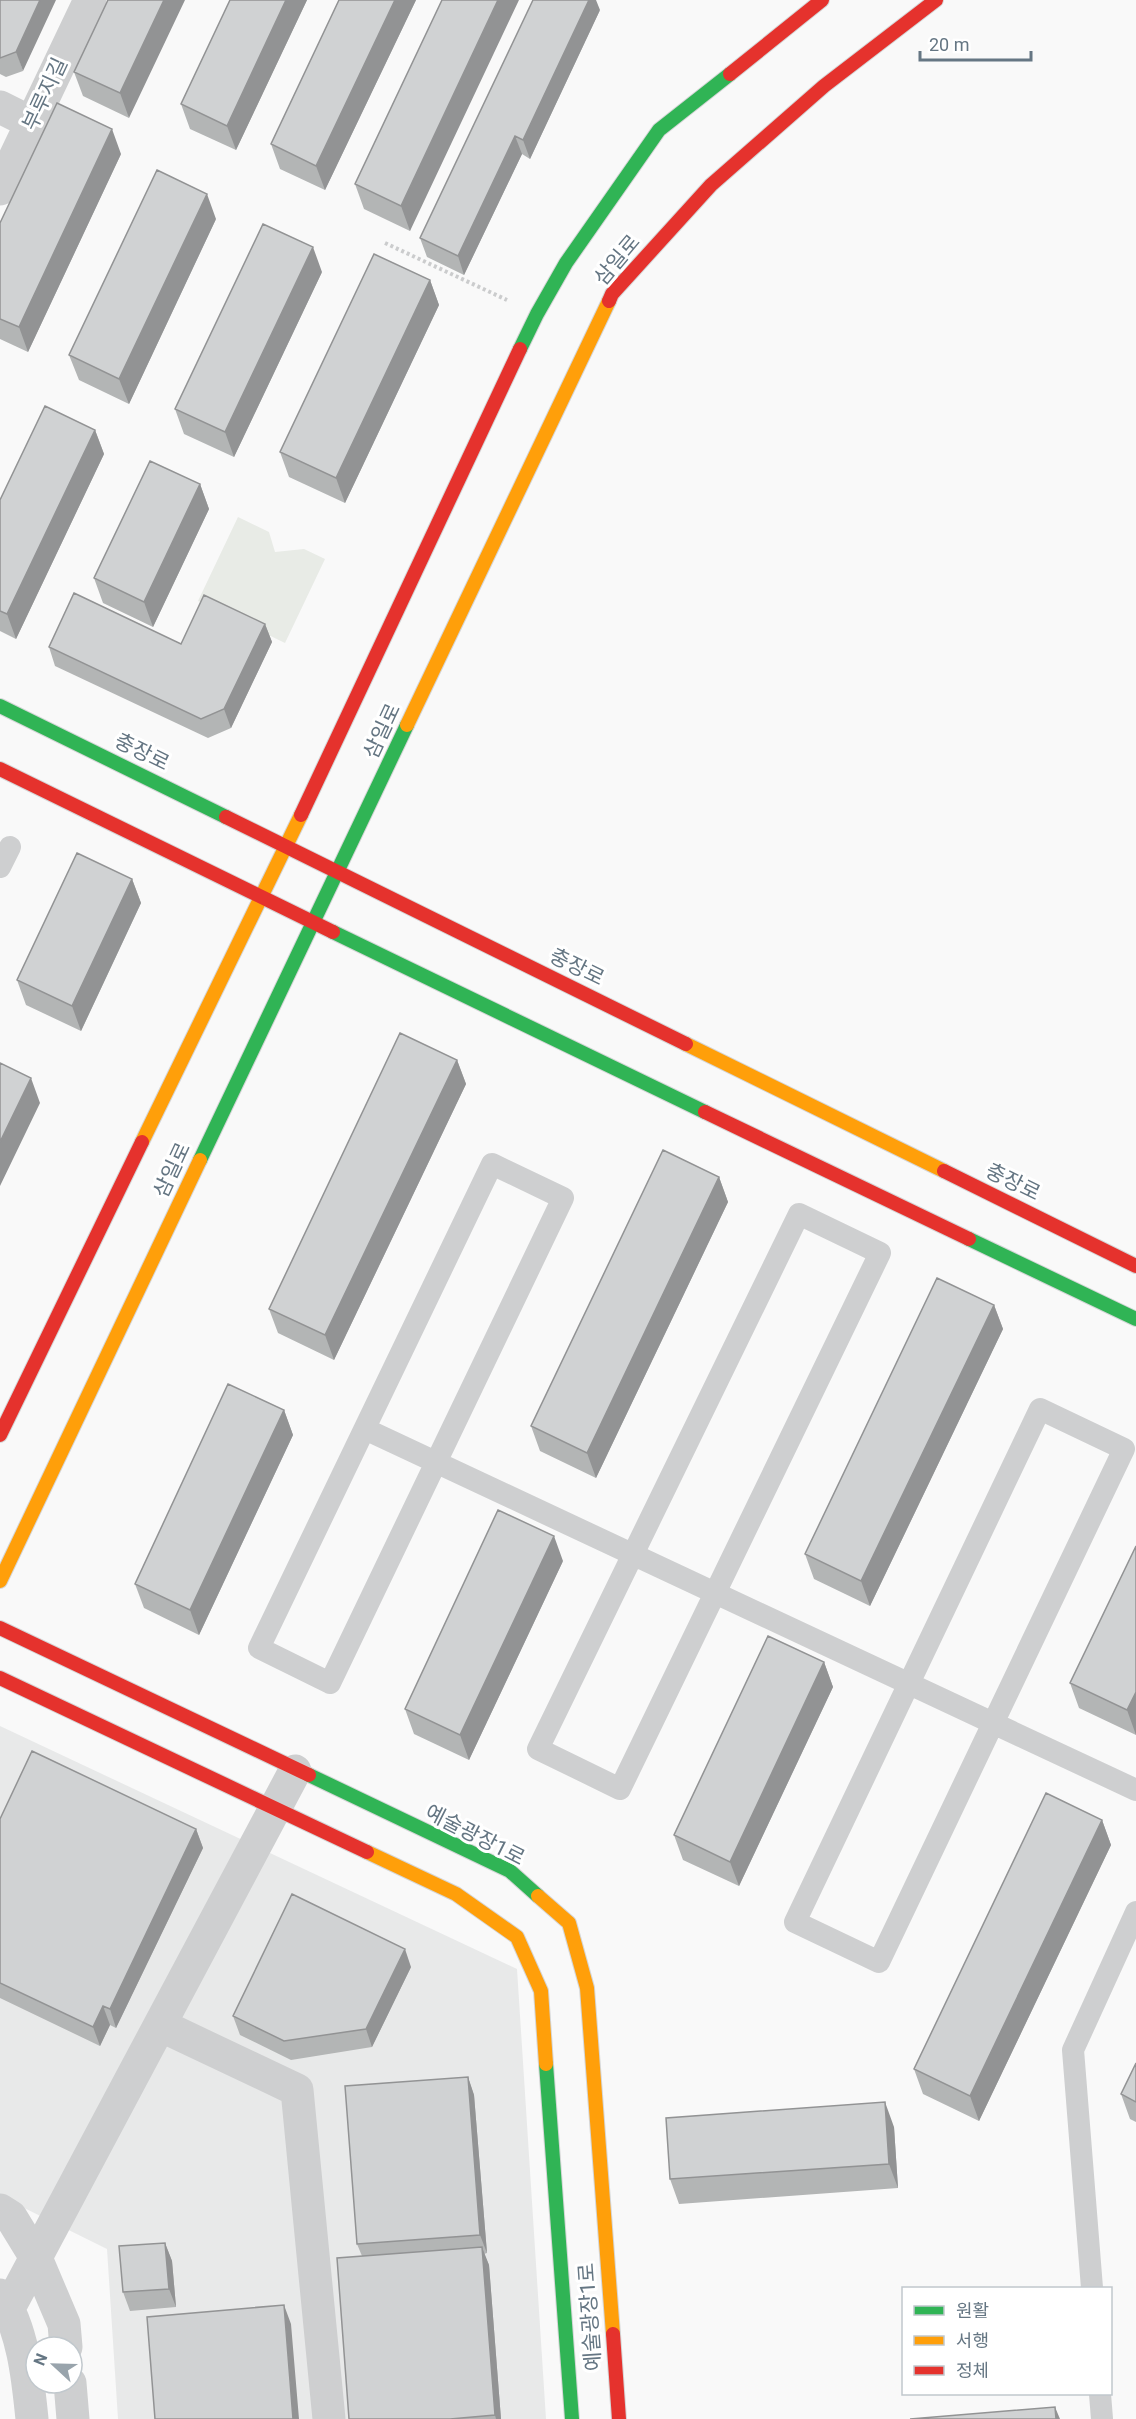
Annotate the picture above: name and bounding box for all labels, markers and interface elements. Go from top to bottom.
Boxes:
scale bar [920,24,1031,62]
text: 20 m [929,34,969,55]
street label: 부루지길 [18,54,72,134]
street label: 삼일로 [589,230,645,290]
street label: 삼일로 [359,700,405,762]
street label: 충장로 [111,729,173,775]
street label: 충장로 [546,944,608,990]
street label: 삼일로 [149,1139,195,1201]
street label: 충장로 [982,1159,1044,1205]
street label: 예술광장1로 [421,1800,529,1870]
street label: 예술광장1로 [574,2262,606,2372]
legend [902,2287,1112,2395]
text: 원활 [956,2300,989,2321]
text: 서행 [956,2330,989,2351]
north arrow [24,2335,84,2395]
text: N [30,2351,51,2368]
text: 정체 [956,2360,989,2381]

